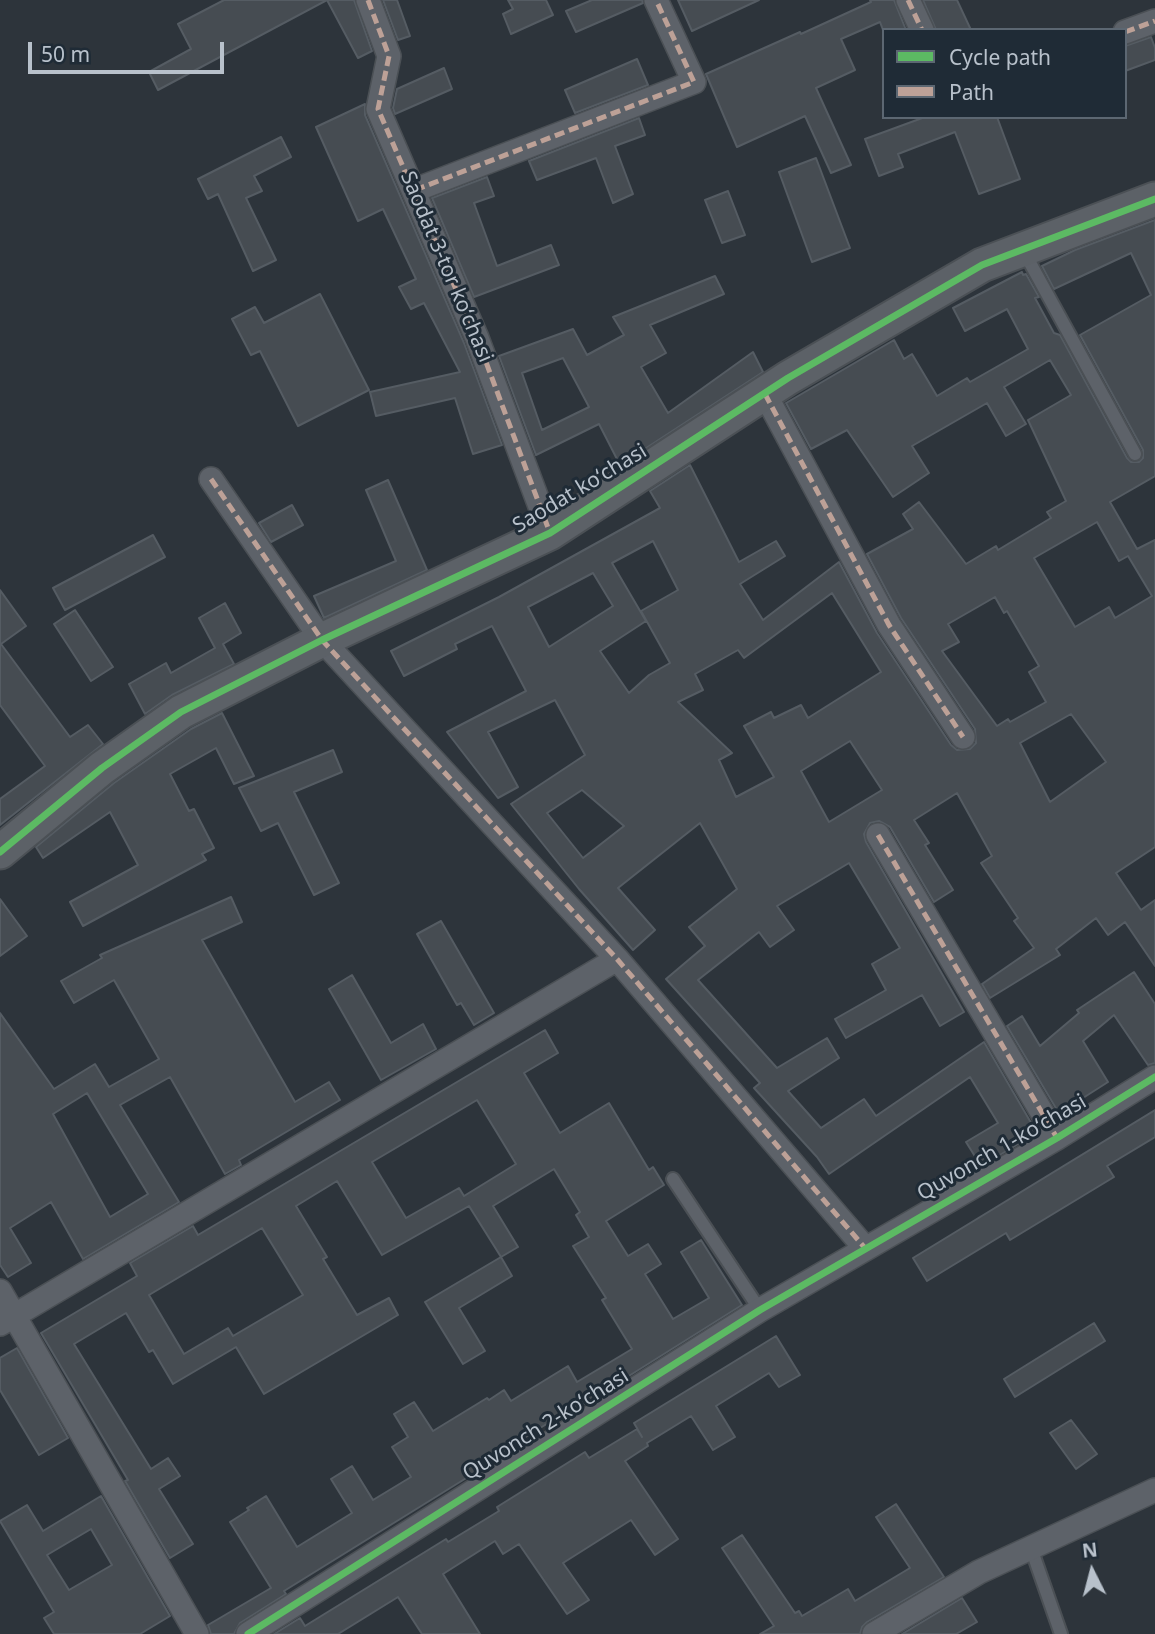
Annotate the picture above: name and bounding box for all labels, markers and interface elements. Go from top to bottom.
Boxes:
scale bar [32,28,228,72]
legend [882,28,1127,119]
text: 50 m [41,40,90,68]
text: Cycle path [949,43,1051,71]
text: Path [949,78,994,106]
street label: Saodat 3-tor koʻchasi [394,168,498,366]
street label: Saodat koʻchasi [509,439,651,539]
street label: Quvonch 1-koʻchasi [913,1089,1091,1207]
street label: Quvonch 2-koʻchasi [458,1364,634,1486]
north arrow [1057,1536,1127,1606]
text: N [1081,1536,1099,1564]

